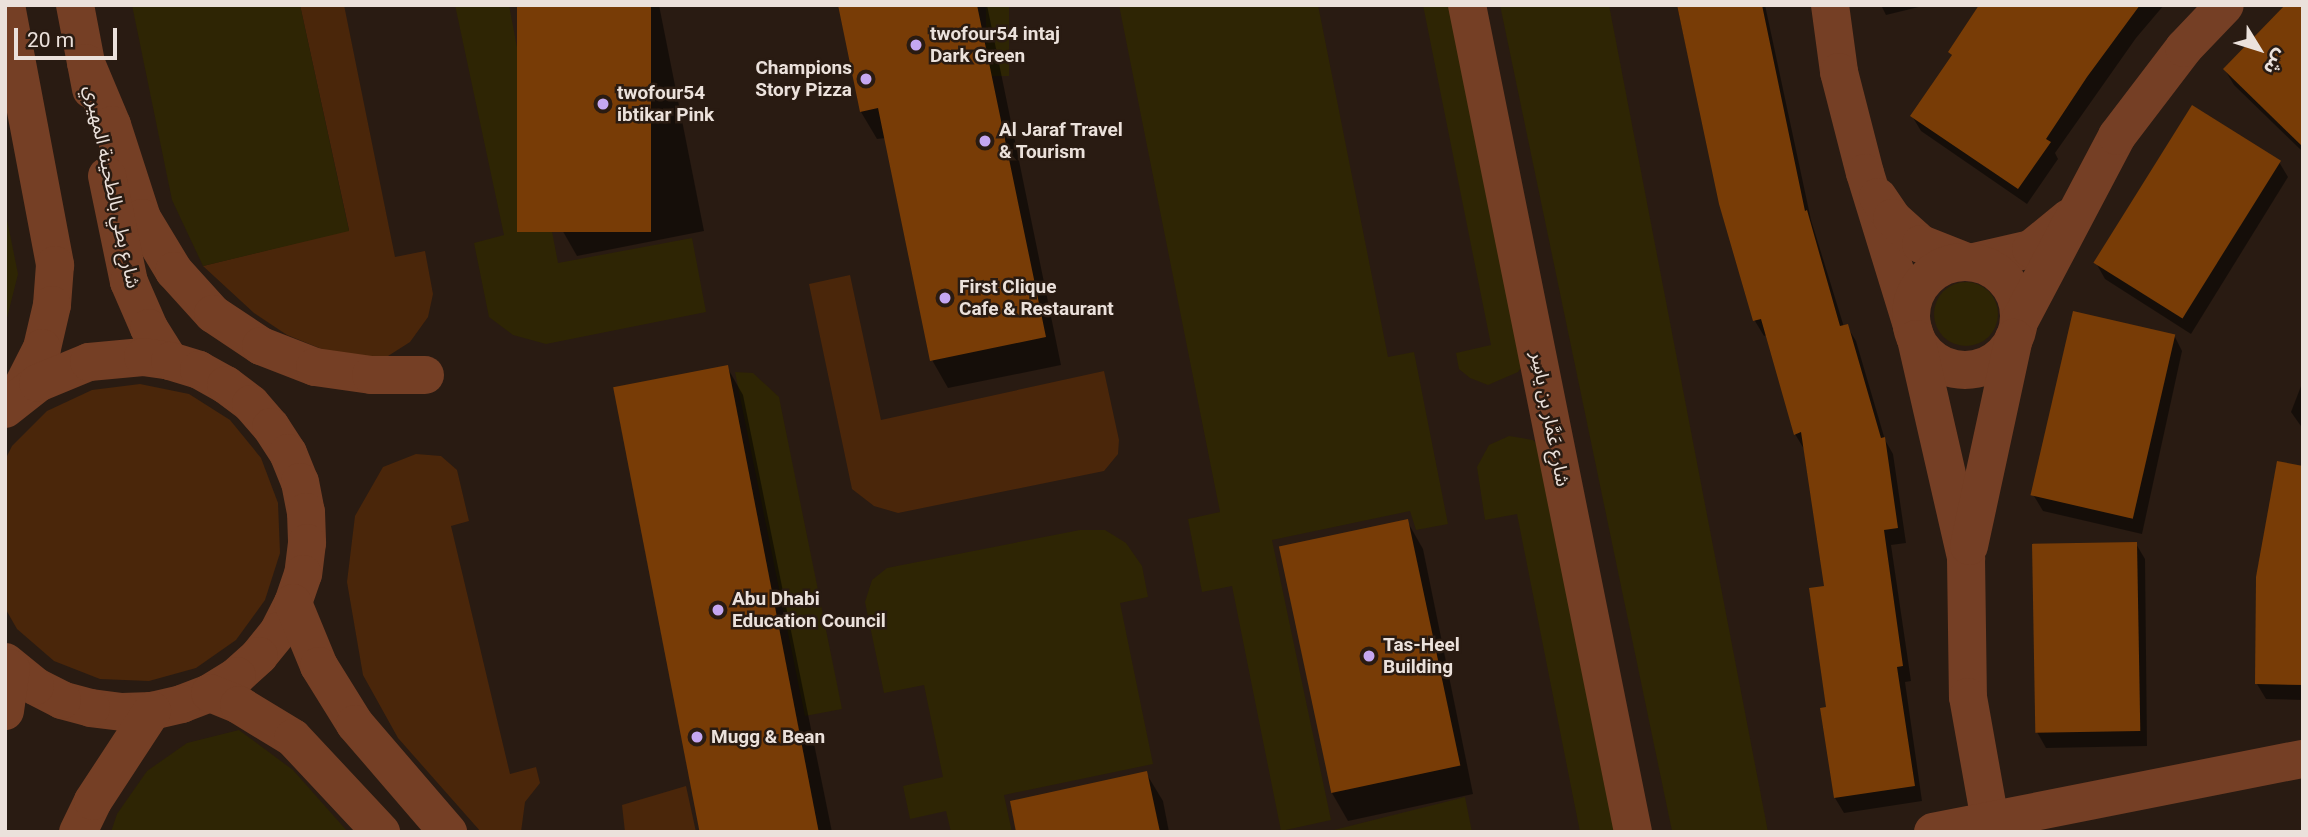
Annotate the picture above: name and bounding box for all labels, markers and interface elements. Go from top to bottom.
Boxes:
scale bar [18,14,121,58]
north arrow [2224,14,2294,84]
place label: twofour54 intaj Dark Green [930,23,1060,67]
text: 20 m [27,28,74,52]
marker: twofour54 intaj Dark Green [908,37,924,53]
text: ش [2259,45,2293,80]
place label: Champions Story Pizza [755,57,852,101]
marker: Champions Story Pizza [858,71,874,87]
place label: twofour54 ibtikar Pink [617,82,714,126]
street label: شارع بطي بالطحينة المهيري [79,83,145,291]
marker: twofour54 ibtikar Pink [595,96,611,112]
place label: Al Jaraf Travel & Tourism [999,119,1123,163]
marker: Al Jaraf Travel & Tourism [977,133,993,149]
place label: First Clique Cafe & Restaurant [959,276,1114,320]
marker: First Clique Cafe & Restaurant [937,290,953,306]
street label: شارع عَمَّار بن ياسِر [1526,350,1574,488]
place label: Abu Dhabi Education Council [732,588,886,632]
marker: Abu Dhabi Education Council [710,602,726,618]
place label: Tas-Heel Building [1383,634,1460,678]
marker: Tas-Heel Building [1361,648,1377,664]
place label: Mugg & Bean [711,726,825,748]
marker: Mugg & Bean [689,729,705,745]

